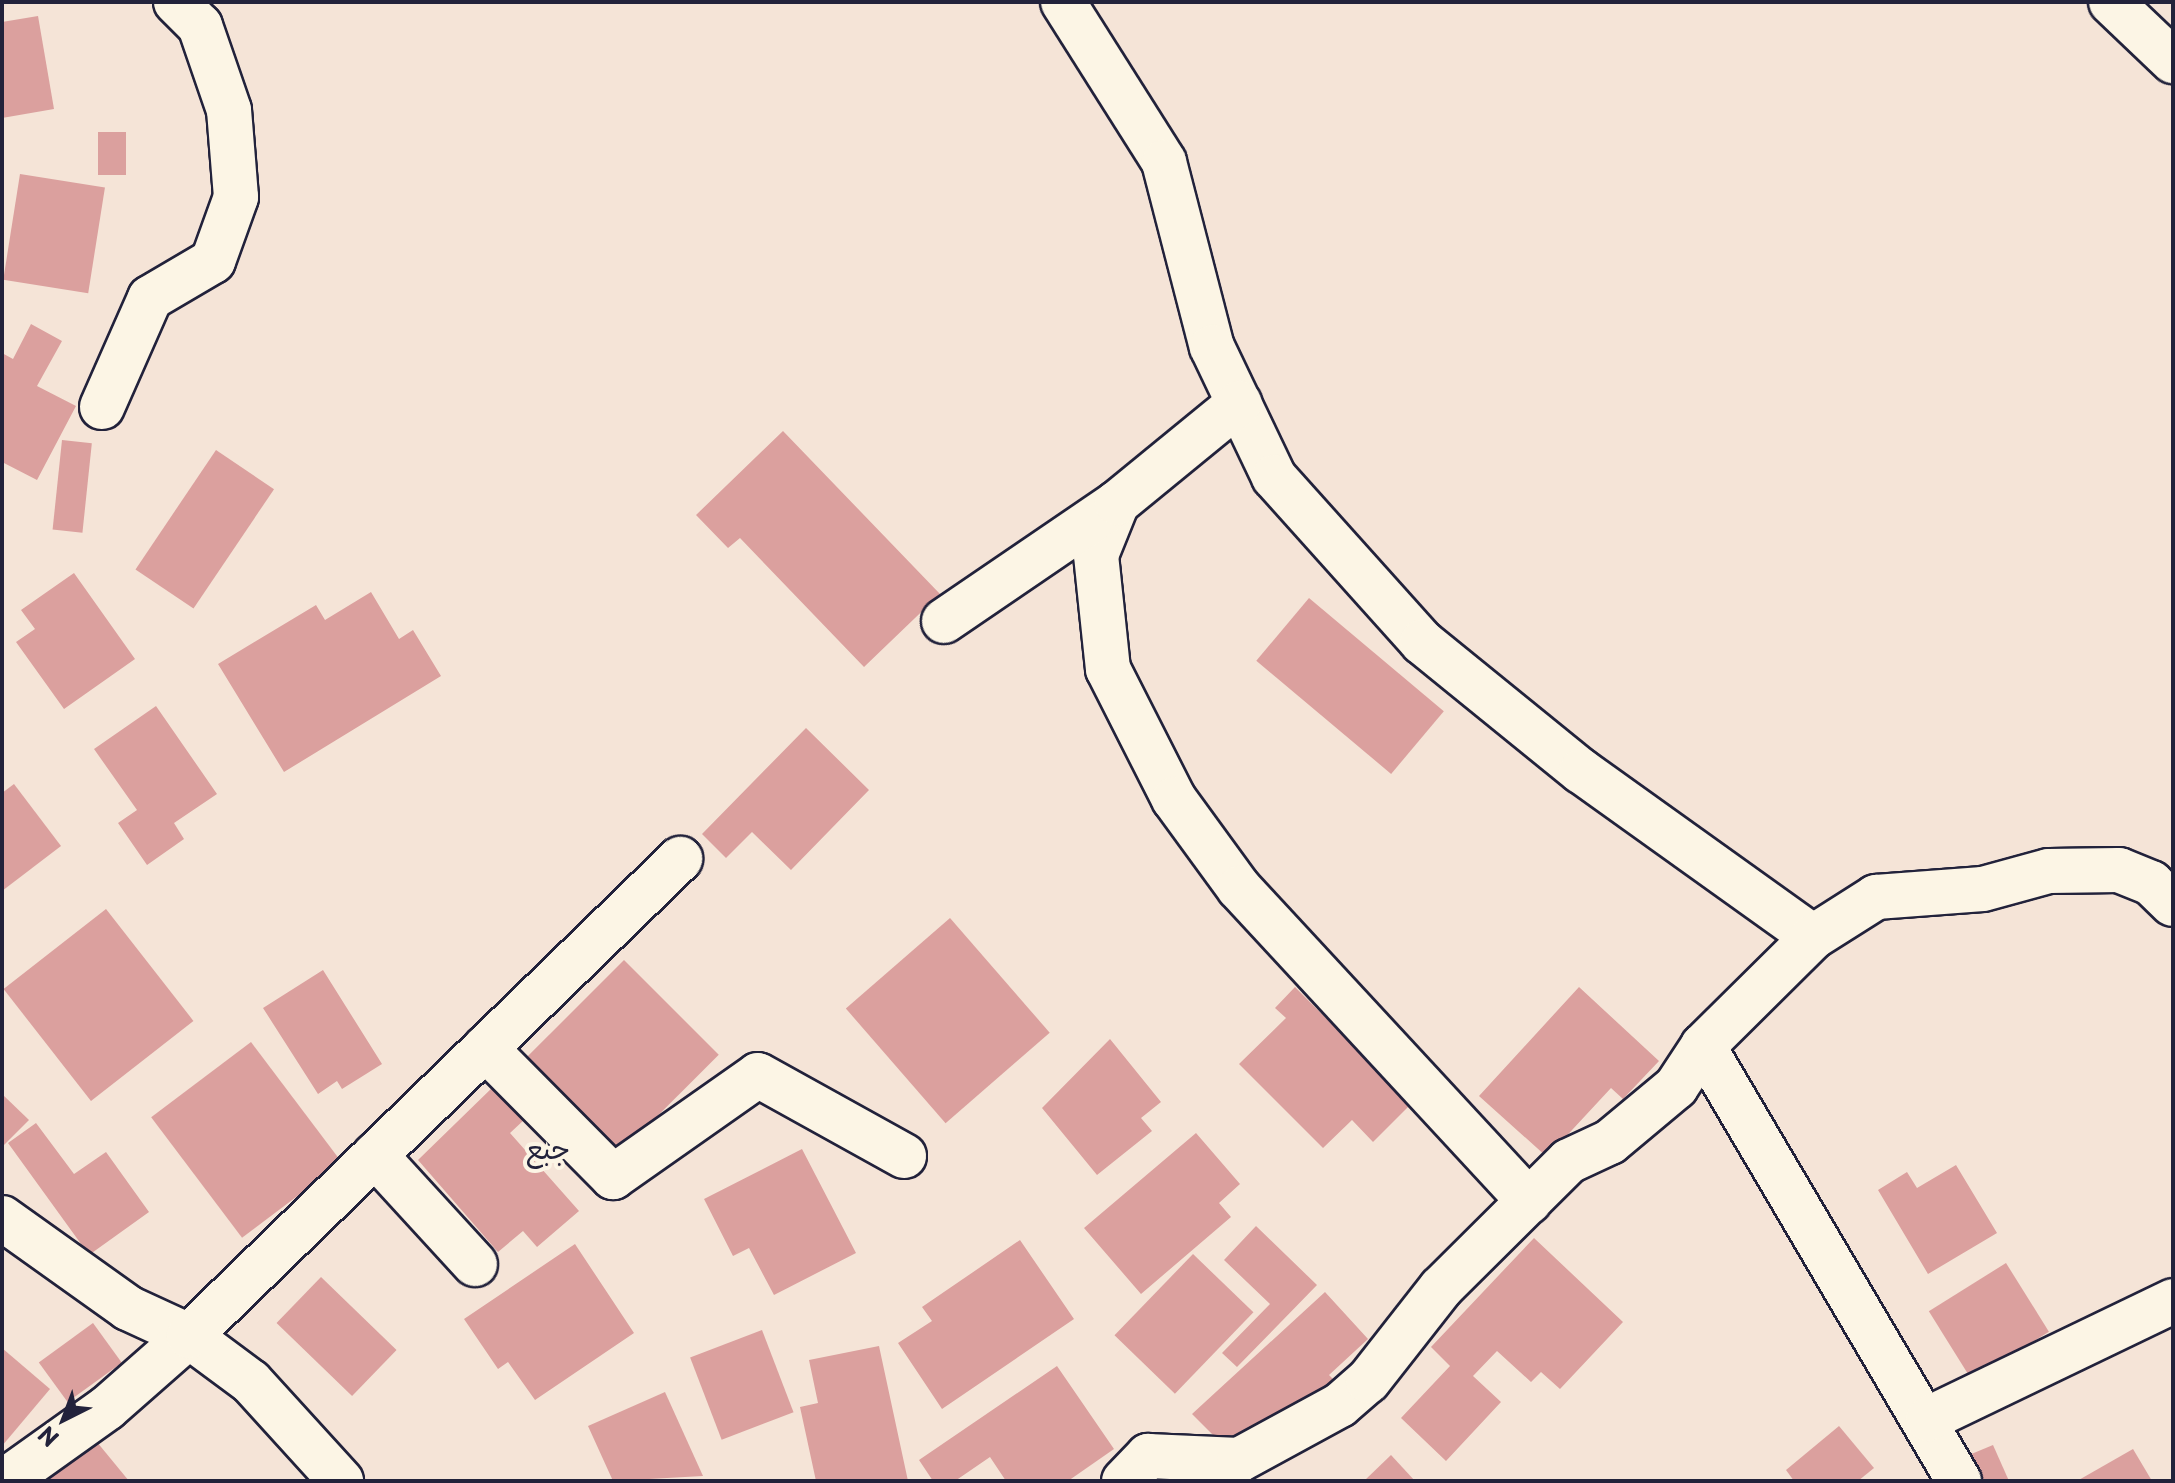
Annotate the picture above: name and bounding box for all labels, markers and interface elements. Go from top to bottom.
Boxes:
district label: جبع [526,1131,570,1165]
north arrow [24,1379,104,1459]
text: N [30,1419,65,1455]

